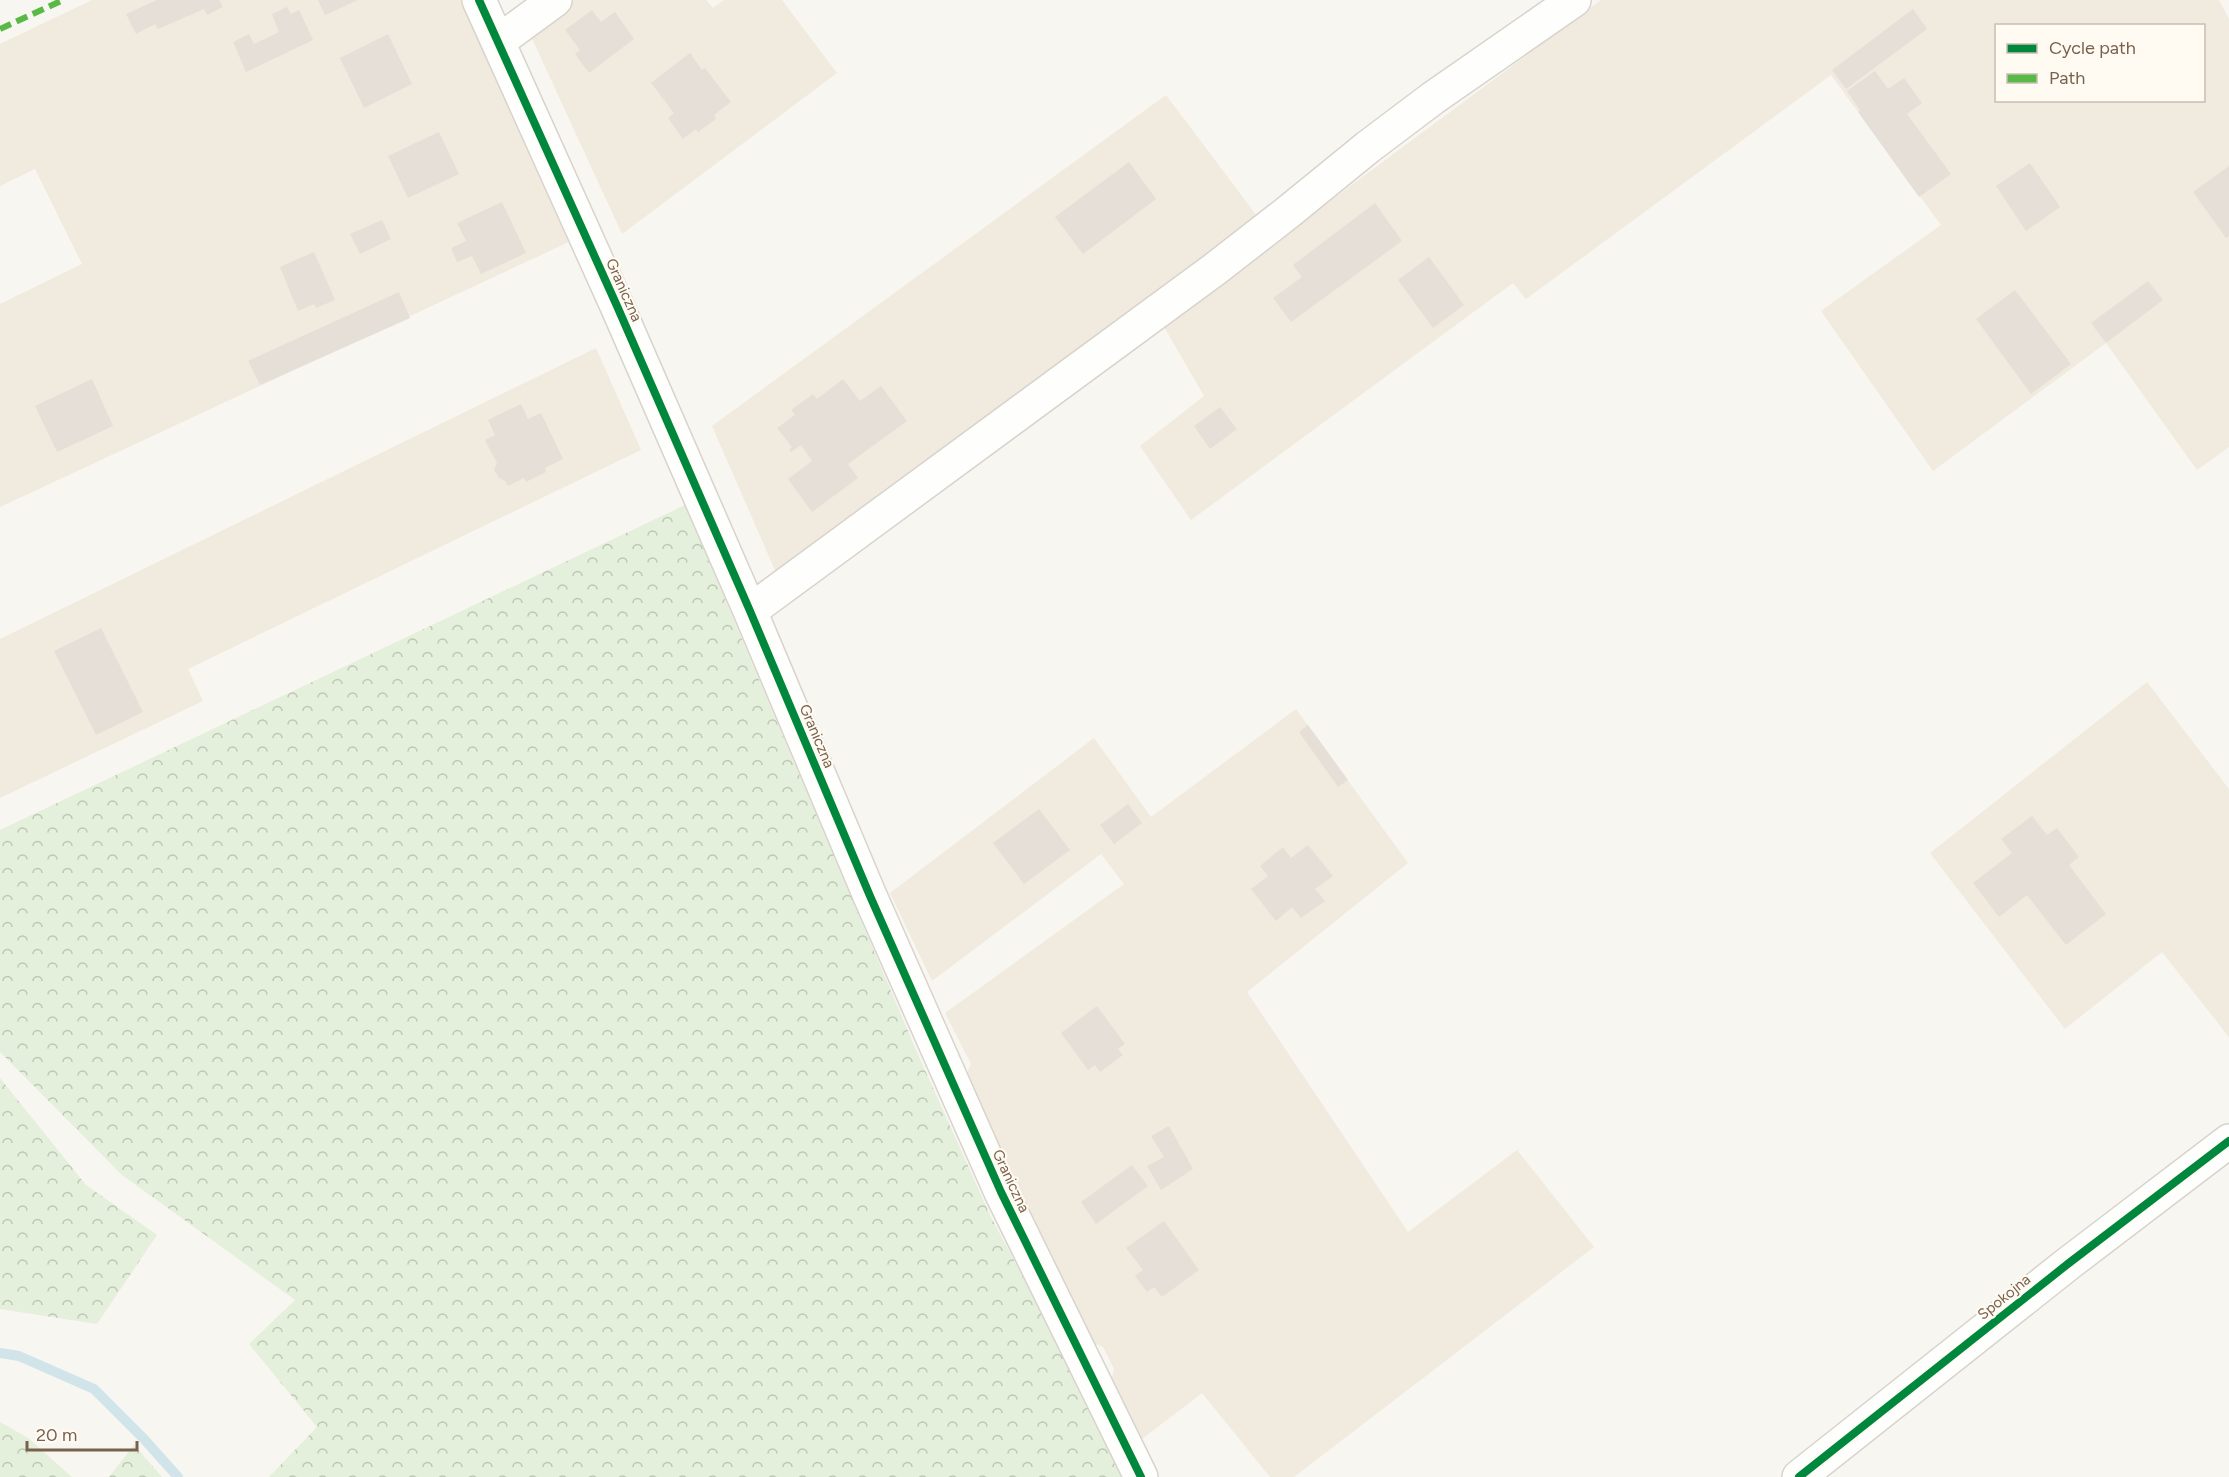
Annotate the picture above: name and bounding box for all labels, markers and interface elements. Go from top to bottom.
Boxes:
legend [1995,24,2205,102]
text: Cycle path [2049,37,2136,59]
text: Path [2049,67,2085,89]
street label: Graniczna [602,256,646,324]
street label: Graniczna [796,701,838,771]
street label: Graniczna [989,1147,1033,1215]
street label: Spokojna [1974,1270,2034,1324]
scale bar [27,1414,136,1452]
text: 20 m [36,1424,77,1446]

